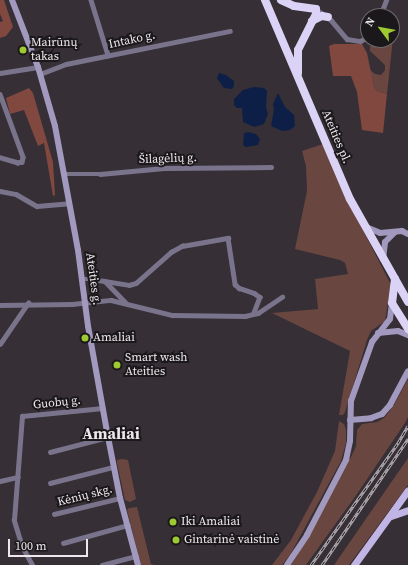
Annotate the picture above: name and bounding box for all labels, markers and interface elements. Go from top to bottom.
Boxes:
north arrow [360,8,400,48]
text: N [362,15,379,29]
street label: Intako g. [107,28,157,52]
place label: Mairūnų takas [31,36,78,64]
marker: Mairūnų takas [18,45,28,55]
street label: Ateities pl. [318,108,354,166]
street label: Šilagėlių g. [139,151,197,167]
street label: Ateities g. [82,252,104,306]
place label: Amaliai [93,331,135,345]
marker: Amaliai [80,333,90,343]
place label: Smart wash Ateities [125,351,187,379]
marker: Smart wash Ateities [112,360,122,370]
street label: Guobų g. [32,393,82,413]
district label: Amaliai [82,423,140,443]
street label: Kėnių skg. [56,482,114,510]
place label: Iki Amaliai [181,515,240,529]
marker: Iki Amaliai [168,517,178,527]
scale bar [10,531,90,557]
place label: Gintarinė vaistinė [184,533,279,547]
marker: Gintarinė vaistinė [171,535,181,545]
text: 100 m [15,538,47,554]

